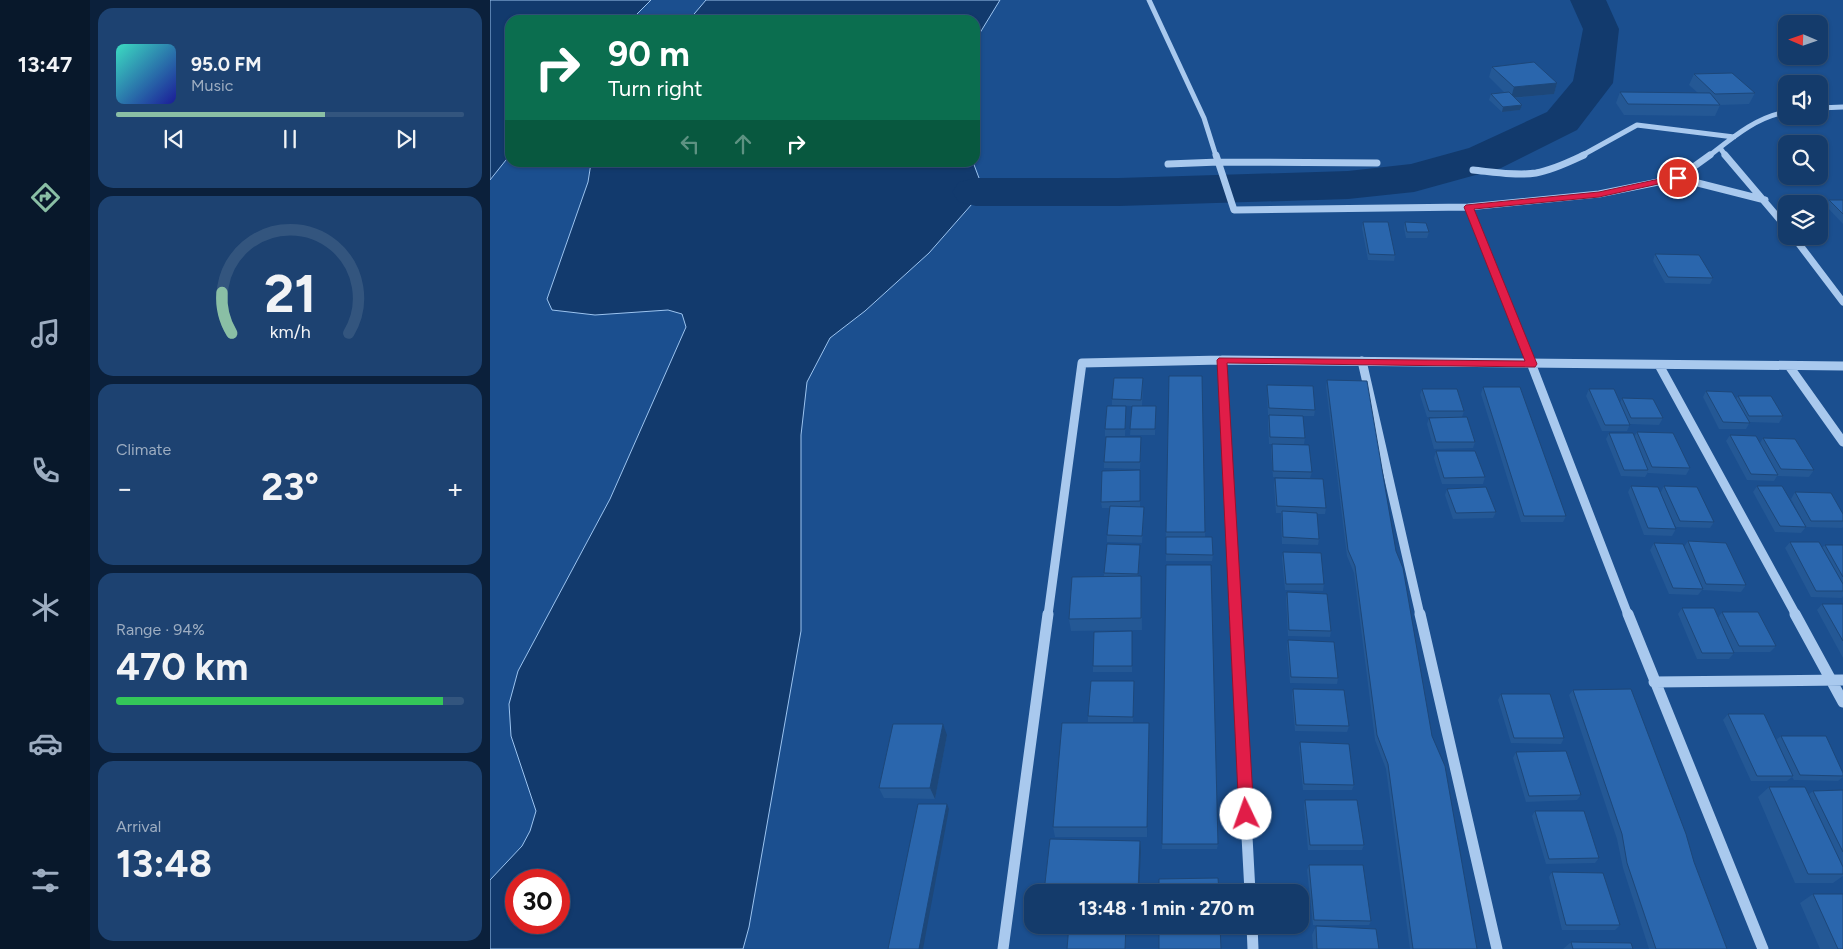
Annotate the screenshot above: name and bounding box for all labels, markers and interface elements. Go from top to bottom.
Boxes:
north arrow [1778,15,1828,65]
map controls [1778,15,1828,245]
text: 90 m [608,33,690,75]
icon: right [525,35,590,100]
text: 13:47 [18,51,72,78]
text: 95.0 FM [191,53,261,76]
text: Turn right [608,75,703,102]
button: sound [1778,75,1828,125]
text: Music [191,76,233,95]
icon: previous [160,125,188,153]
icon: pause [276,125,304,153]
icon: next [392,125,420,153]
icon: left [676,130,704,158]
icon: ahead [729,130,757,158]
icon: right [782,130,810,158]
button: search [1778,135,1828,185]
pin [1657,157,1699,199]
icon: arrive [1664,164,1692,192]
icon: directions [28,180,63,215]
button: layers [1778,195,1828,245]
text: 21 [264,263,316,325]
icon: music [28,316,63,351]
text: km/h [270,321,310,342]
text: Climate [116,440,171,459]
icon: phone [28,453,63,488]
text: 23° [261,464,319,510]
text: − [116,471,133,505]
text: + [447,471,464,505]
icon: climate [28,590,63,625]
text: Range · 94% [116,620,205,639]
text: 470 km [116,644,248,690]
icon: car [28,726,63,761]
position arrow [1219,787,1271,839]
text: Arrival [116,817,161,836]
text: 13:48 [116,841,212,887]
icon: filters [28,863,63,898]
speed limit sign: 30 [505,869,570,934]
text: 13:48 · 1 min · 270 m [1079,897,1254,920]

